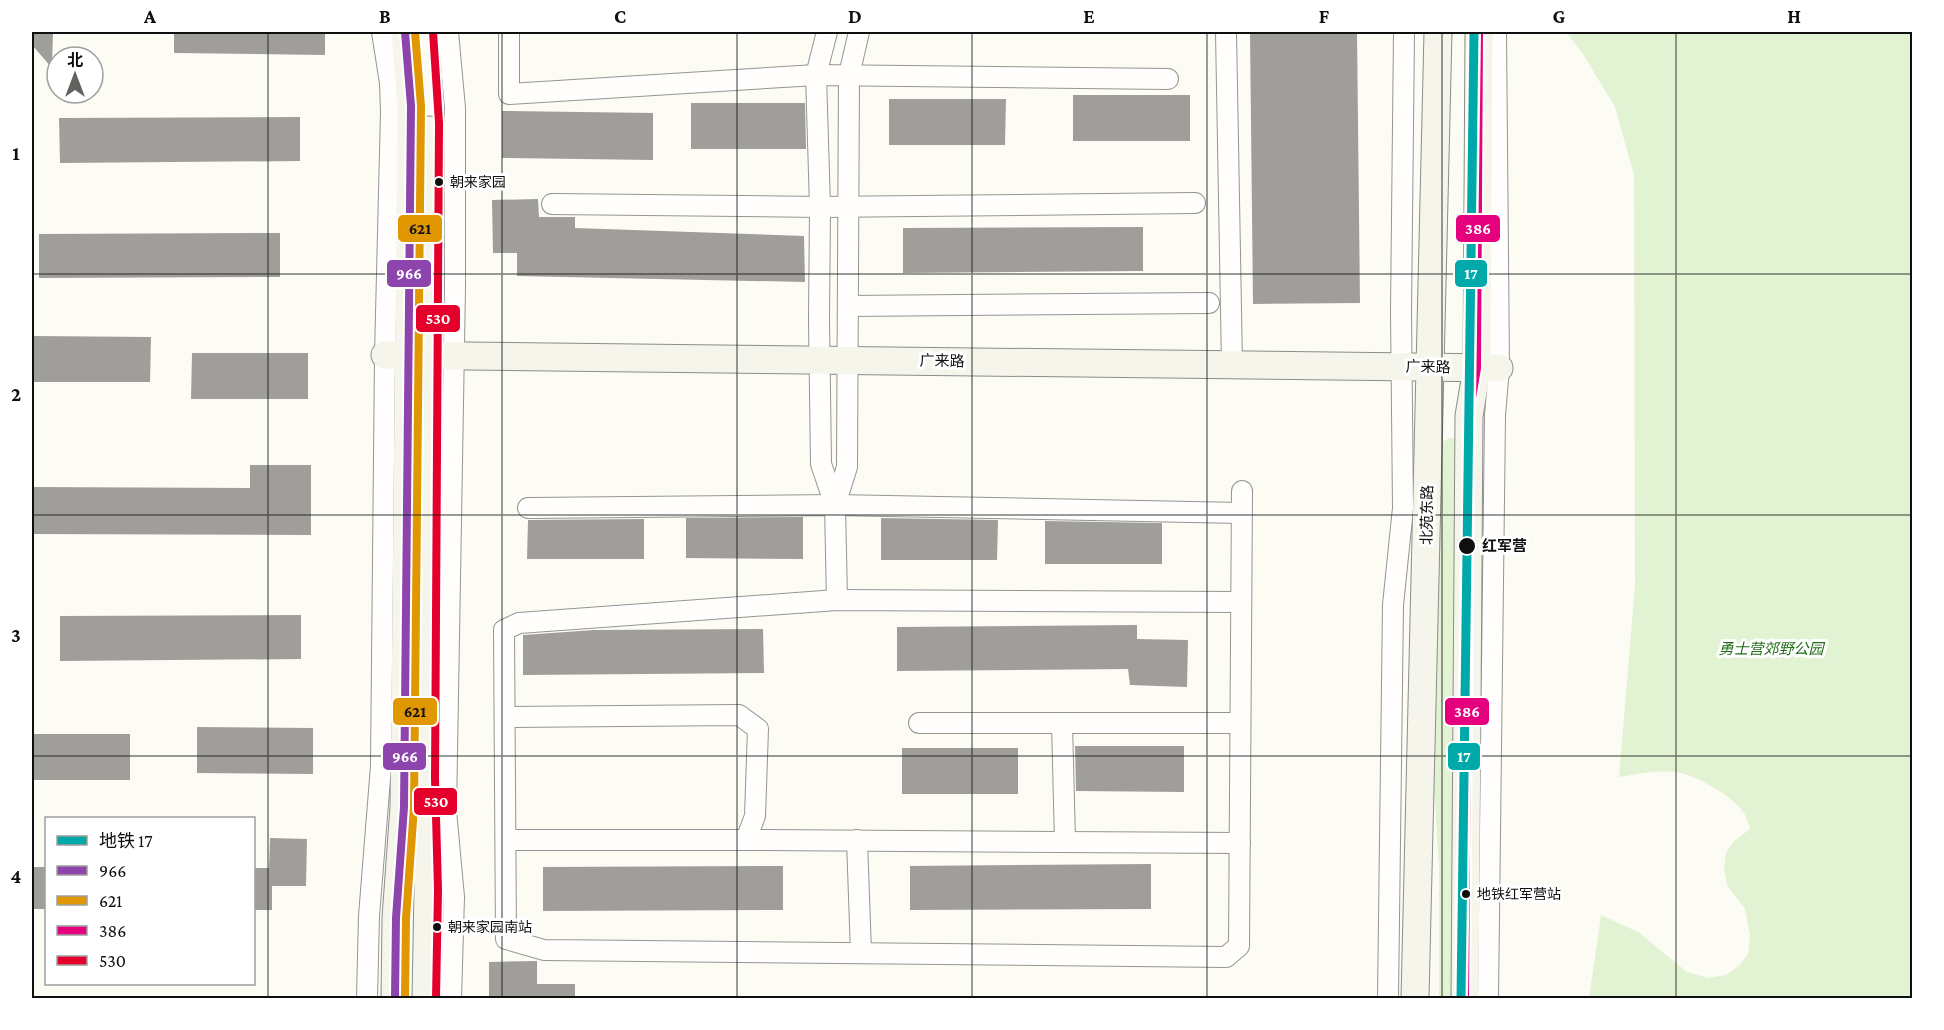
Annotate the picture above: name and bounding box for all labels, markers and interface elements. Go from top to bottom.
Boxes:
text: A [143,5,157,27]
text: B [379,5,391,27]
text: C [614,5,626,27]
text: D [848,5,862,27]
text: E [1083,5,1095,27]
text: F [1319,5,1330,27]
text: G [1553,5,1566,27]
text: H [1787,5,1801,27]
north arrow [45,45,105,105]
text: 北 [67,52,83,69]
text: 1 [12,142,20,164]
place label: 朝来家园 [450,174,506,190]
marker: 朝来家园 [433,176,445,188]
line badge: 621 [397,214,443,243]
line badge: 386 [1455,214,1501,243]
text: 621 [409,220,431,237]
text: 386 [1465,220,1491,237]
line badge: 966 [386,259,432,288]
line badge: 17 [1454,259,1488,288]
text: 966 [396,265,422,282]
text: 17 [1464,265,1478,282]
line badge: 530 [415,304,461,333]
text: 530 [426,310,451,327]
street label: 广来路 [919,353,965,369]
street label: 广来路 [1405,359,1451,375]
text: 2 [11,383,21,405]
street label: 北苑东路 [1417,485,1436,545]
marker: 红军营 [1457,536,1477,556]
place label: 红军营 [1482,538,1527,554]
text: 3 [11,624,21,646]
park label: 勇士营郊野公园 [1718,641,1825,657]
line badge: 621 [392,697,438,726]
line badge: 386 [1444,697,1490,726]
text: 621 [404,703,426,720]
text: 386 [1454,703,1480,720]
line badge: 966 [382,742,427,771]
line badge: 17 [1447,742,1481,771]
text: 966 [392,748,418,765]
text: 17 [1457,748,1471,765]
line badge: 530 [413,787,458,816]
text: 530 [424,793,449,810]
legend [45,817,255,985]
text: 地铁 17 [99,831,153,851]
text: 966 [99,861,126,881]
text: 4 [11,865,22,887]
place label: 地铁红军营站 [1477,886,1561,902]
marker: 地铁红军营站 [1460,888,1472,900]
text: 621 [99,891,122,911]
place label: 朝来家园南站 [448,919,532,935]
text: 386 [99,921,126,941]
marker: 朝来家园南站 [431,921,443,933]
text: 530 [99,951,126,971]

